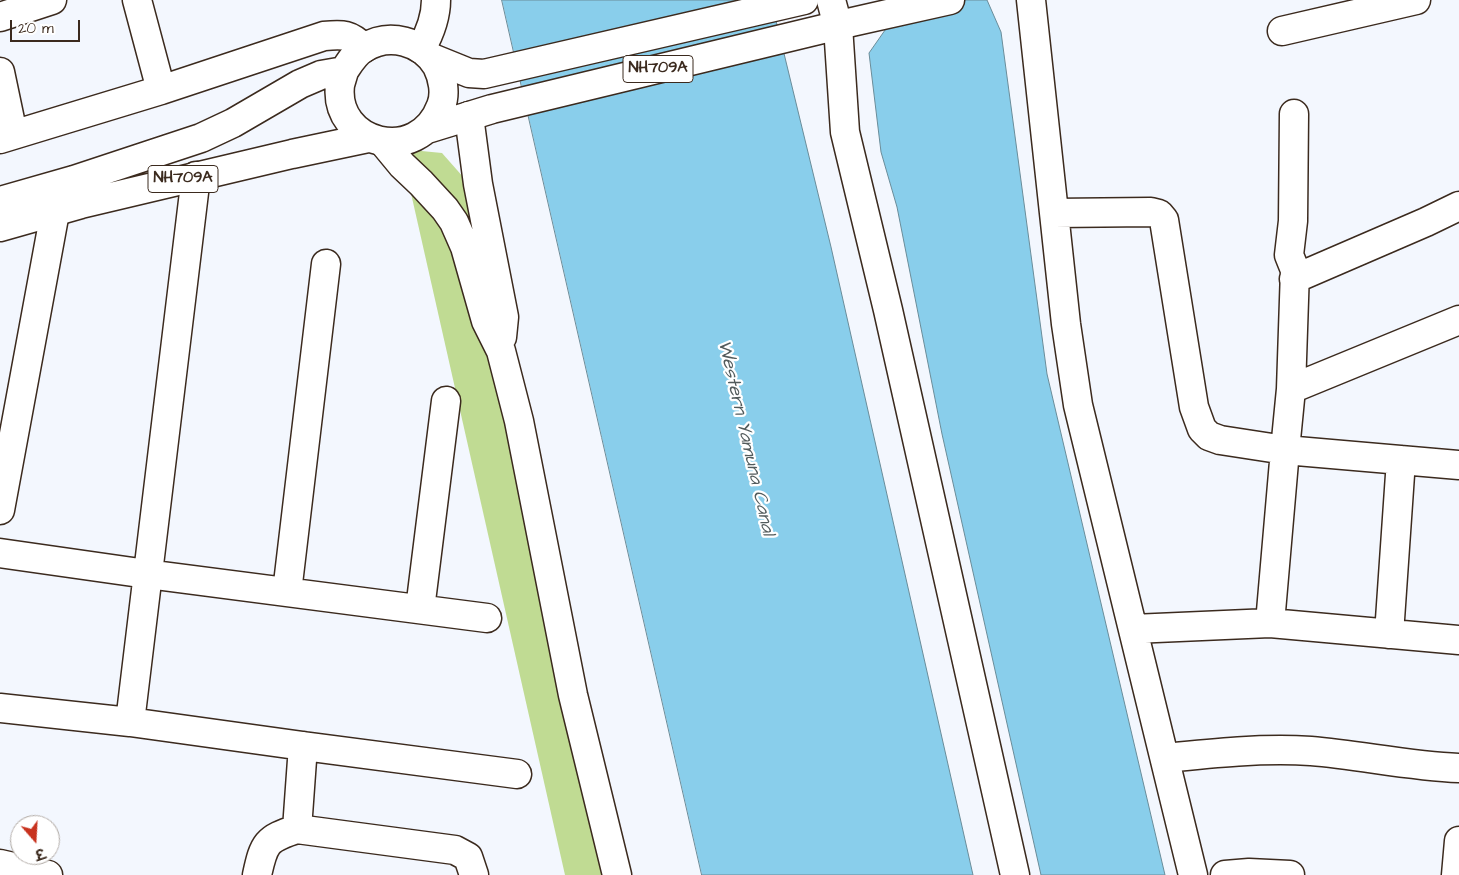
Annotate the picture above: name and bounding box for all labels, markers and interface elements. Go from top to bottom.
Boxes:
scale bar [12,10,82,42]
text: 20 m [18,18,54,39]
road number: NH709A [623,56,693,82]
road number: NH709A [148,165,218,192]
water label: Western Yamuna Canal [711,338,779,538]
north arrow [10,815,60,865]
text: उ [32,842,47,864]

